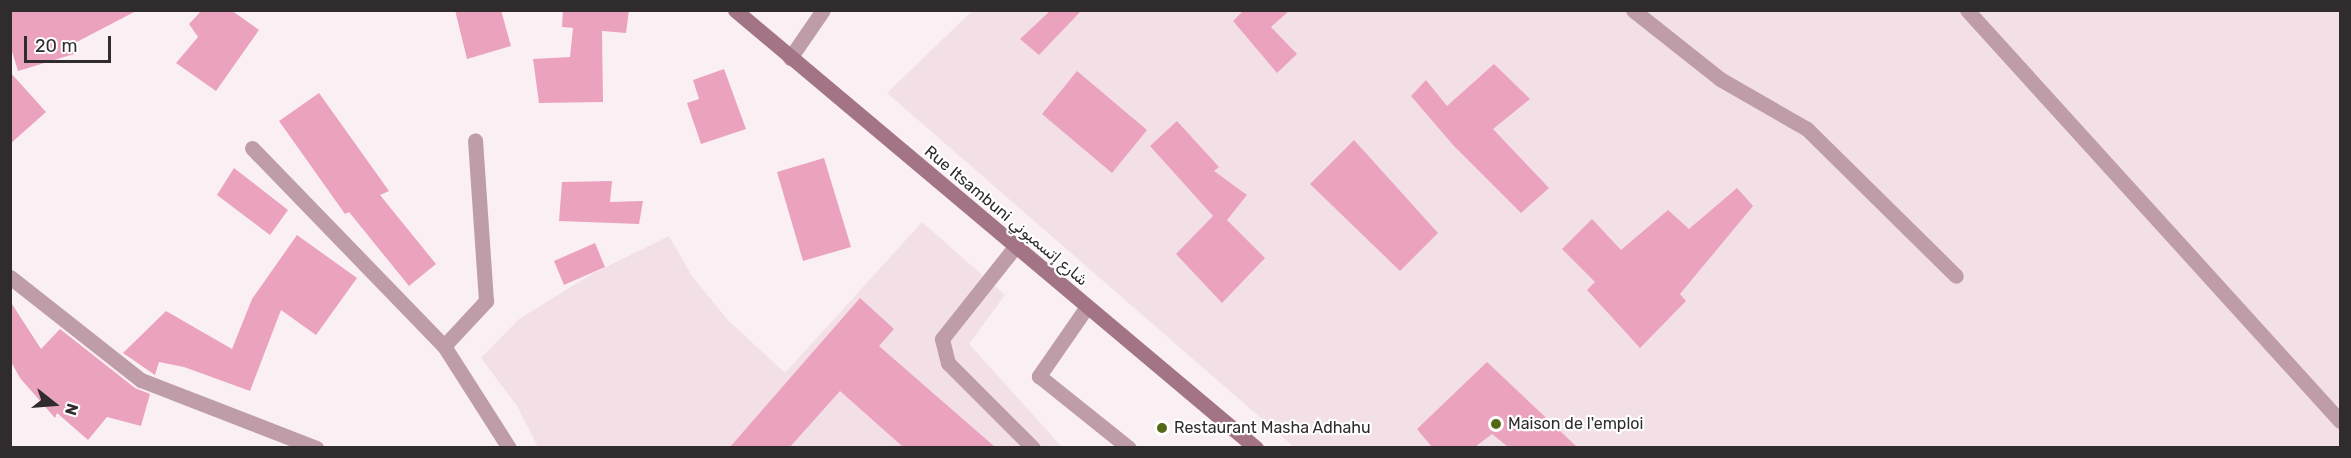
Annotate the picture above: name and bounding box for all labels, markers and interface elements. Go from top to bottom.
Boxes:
scale bar [27,24,114,62]
text: 20 m [35,35,77,57]
street label: Rue Itsambuni شارع إتسمبوني [920,142,1092,290]
north arrow [24,374,84,434]
text: N [61,401,82,418]
place label: Maison de l'emploi [1508,414,1643,434]
marker: Maison de l'emploi [1489,417,1503,431]
place label: Restaurant Masha Adhahu [1174,418,1371,438]
marker: Restaurant Masha Adhahu [1155,421,1169,435]

